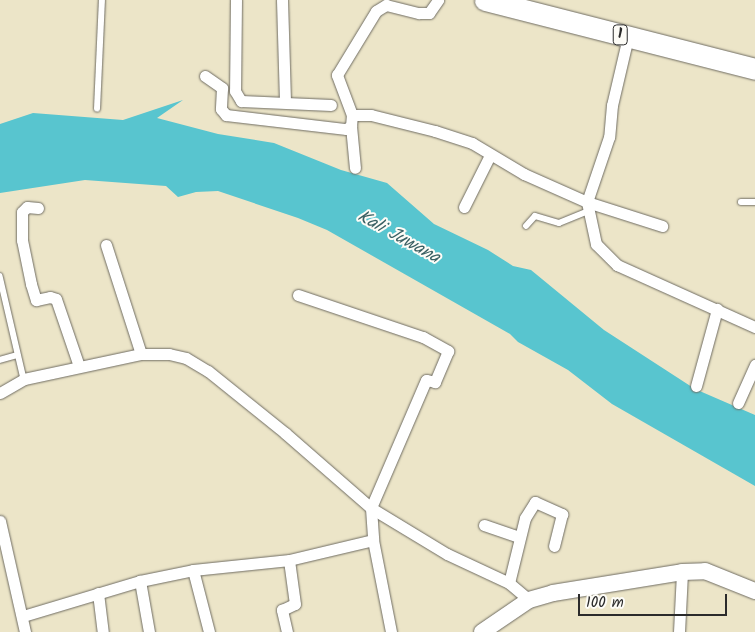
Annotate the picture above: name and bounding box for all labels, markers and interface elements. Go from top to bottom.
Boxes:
road number: 1 [612,22,628,48]
water label: Kali Juwana [353,207,443,269]
scale bar [580,584,729,616]
text: 100 m [586,591,624,615]

